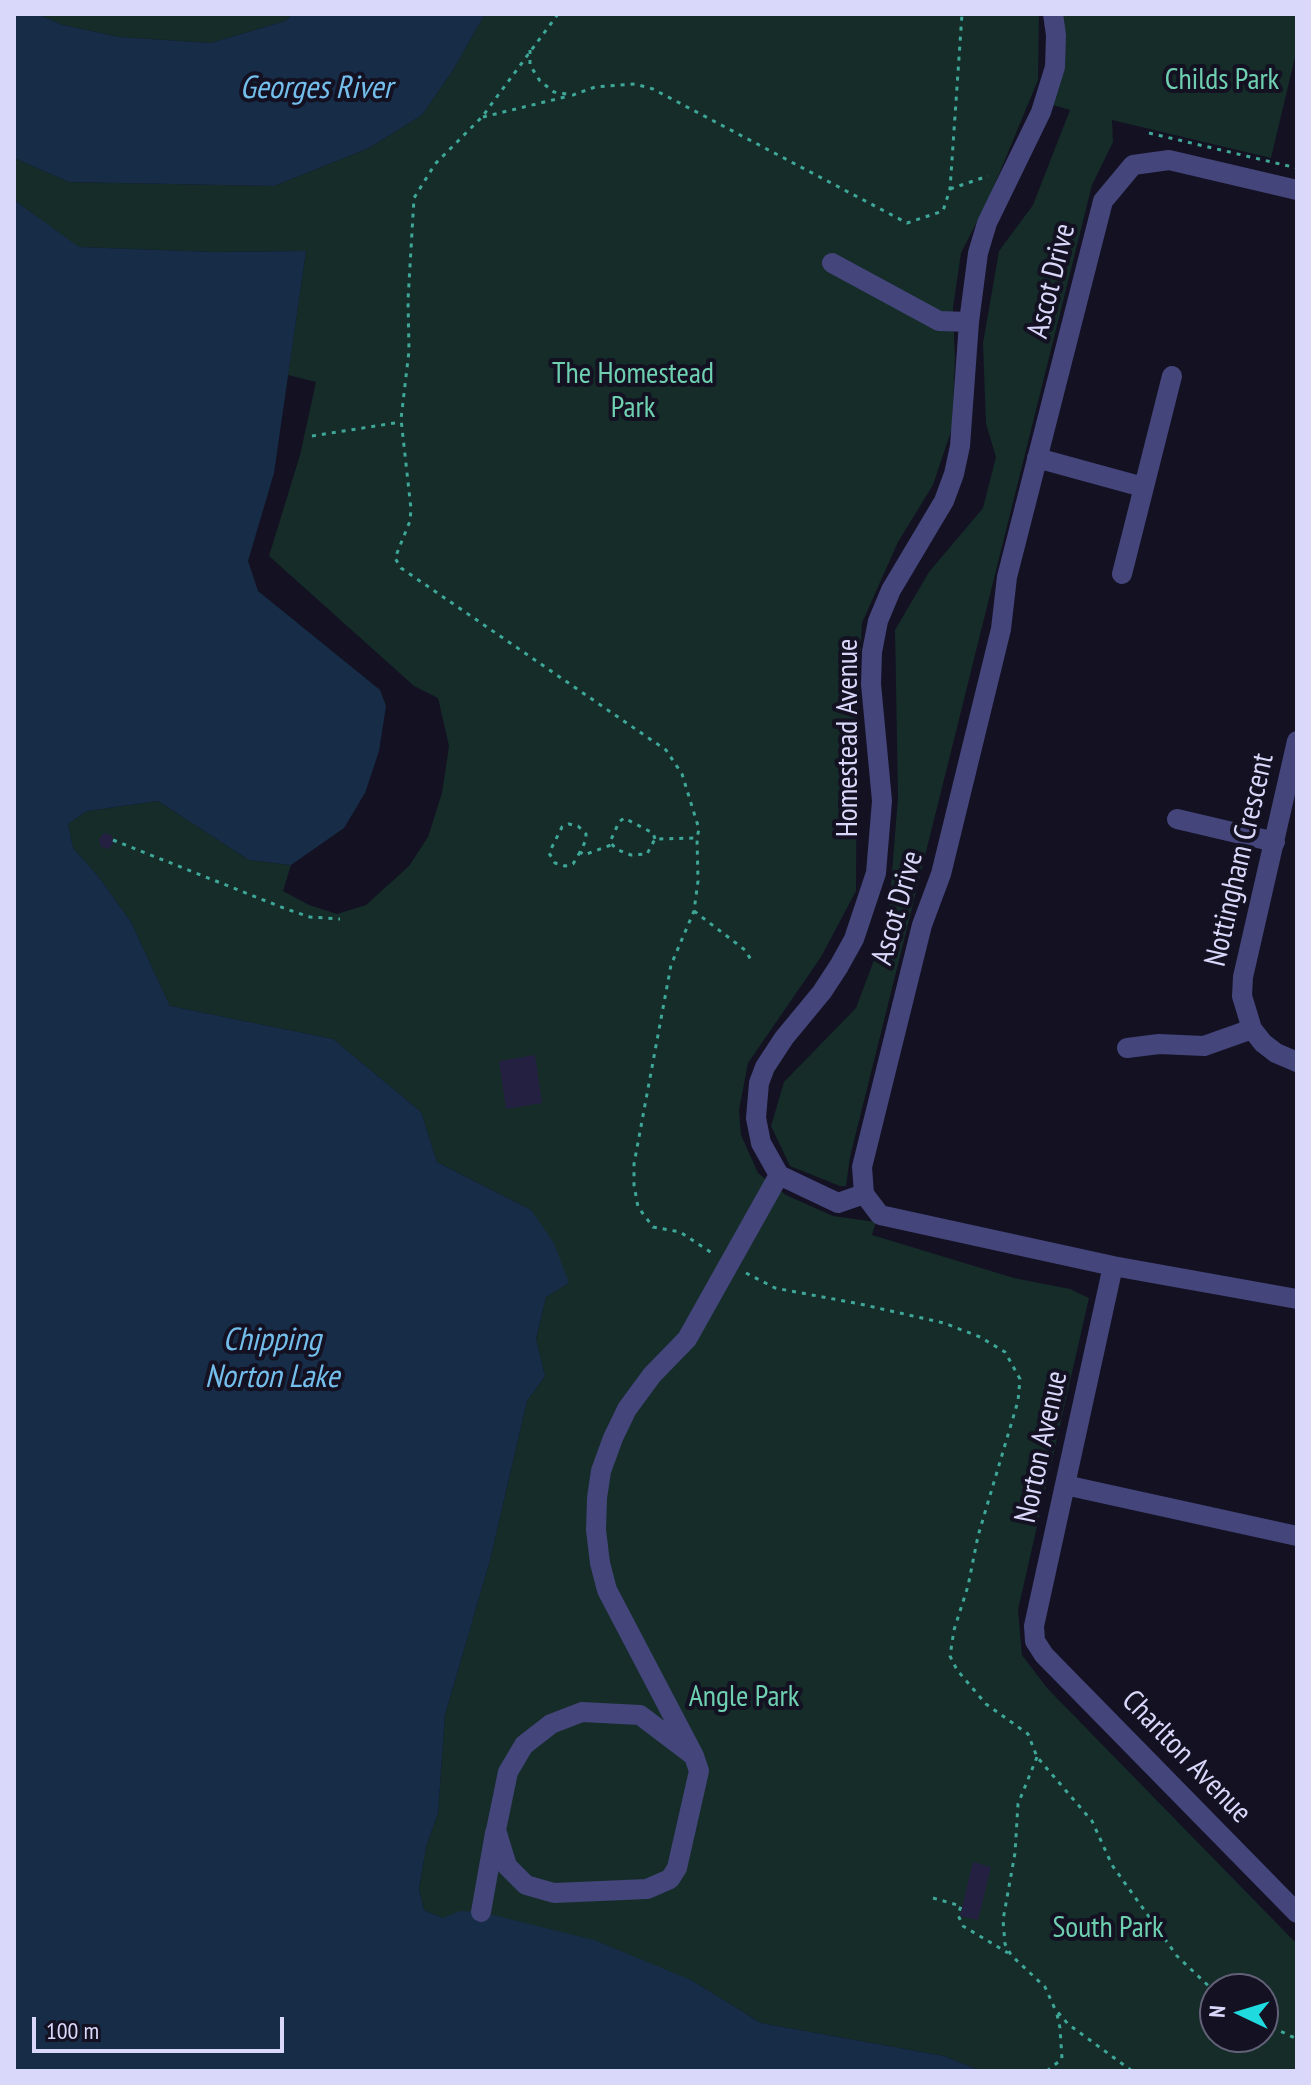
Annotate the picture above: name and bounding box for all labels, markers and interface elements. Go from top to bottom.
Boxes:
park label: Childs Park [1165,62,1279,98]
water label: Georges River [240,70,392,108]
street label: Ascot Drive [1020,220,1084,342]
park label: The Homestead Park [552,356,714,426]
street label: Homestead Avenue [830,639,866,837]
street label: Nottingham Crescent [1198,750,1282,970]
street label: Ascot Drive [865,847,931,969]
water label: Chipping Norton Lake [205,1322,339,1397]
street label: Norton Avenue [1008,1368,1076,1526]
park label: Angle Park [689,1679,799,1715]
street label: Charlton Avenue [1114,1683,1258,1831]
park label: South Park [1052,1910,1164,1946]
north arrow [1199,1973,1279,2053]
scale bar [36,2001,288,2051]
text: N [1203,2005,1231,2018]
text: 100 m [46,2015,99,2046]

